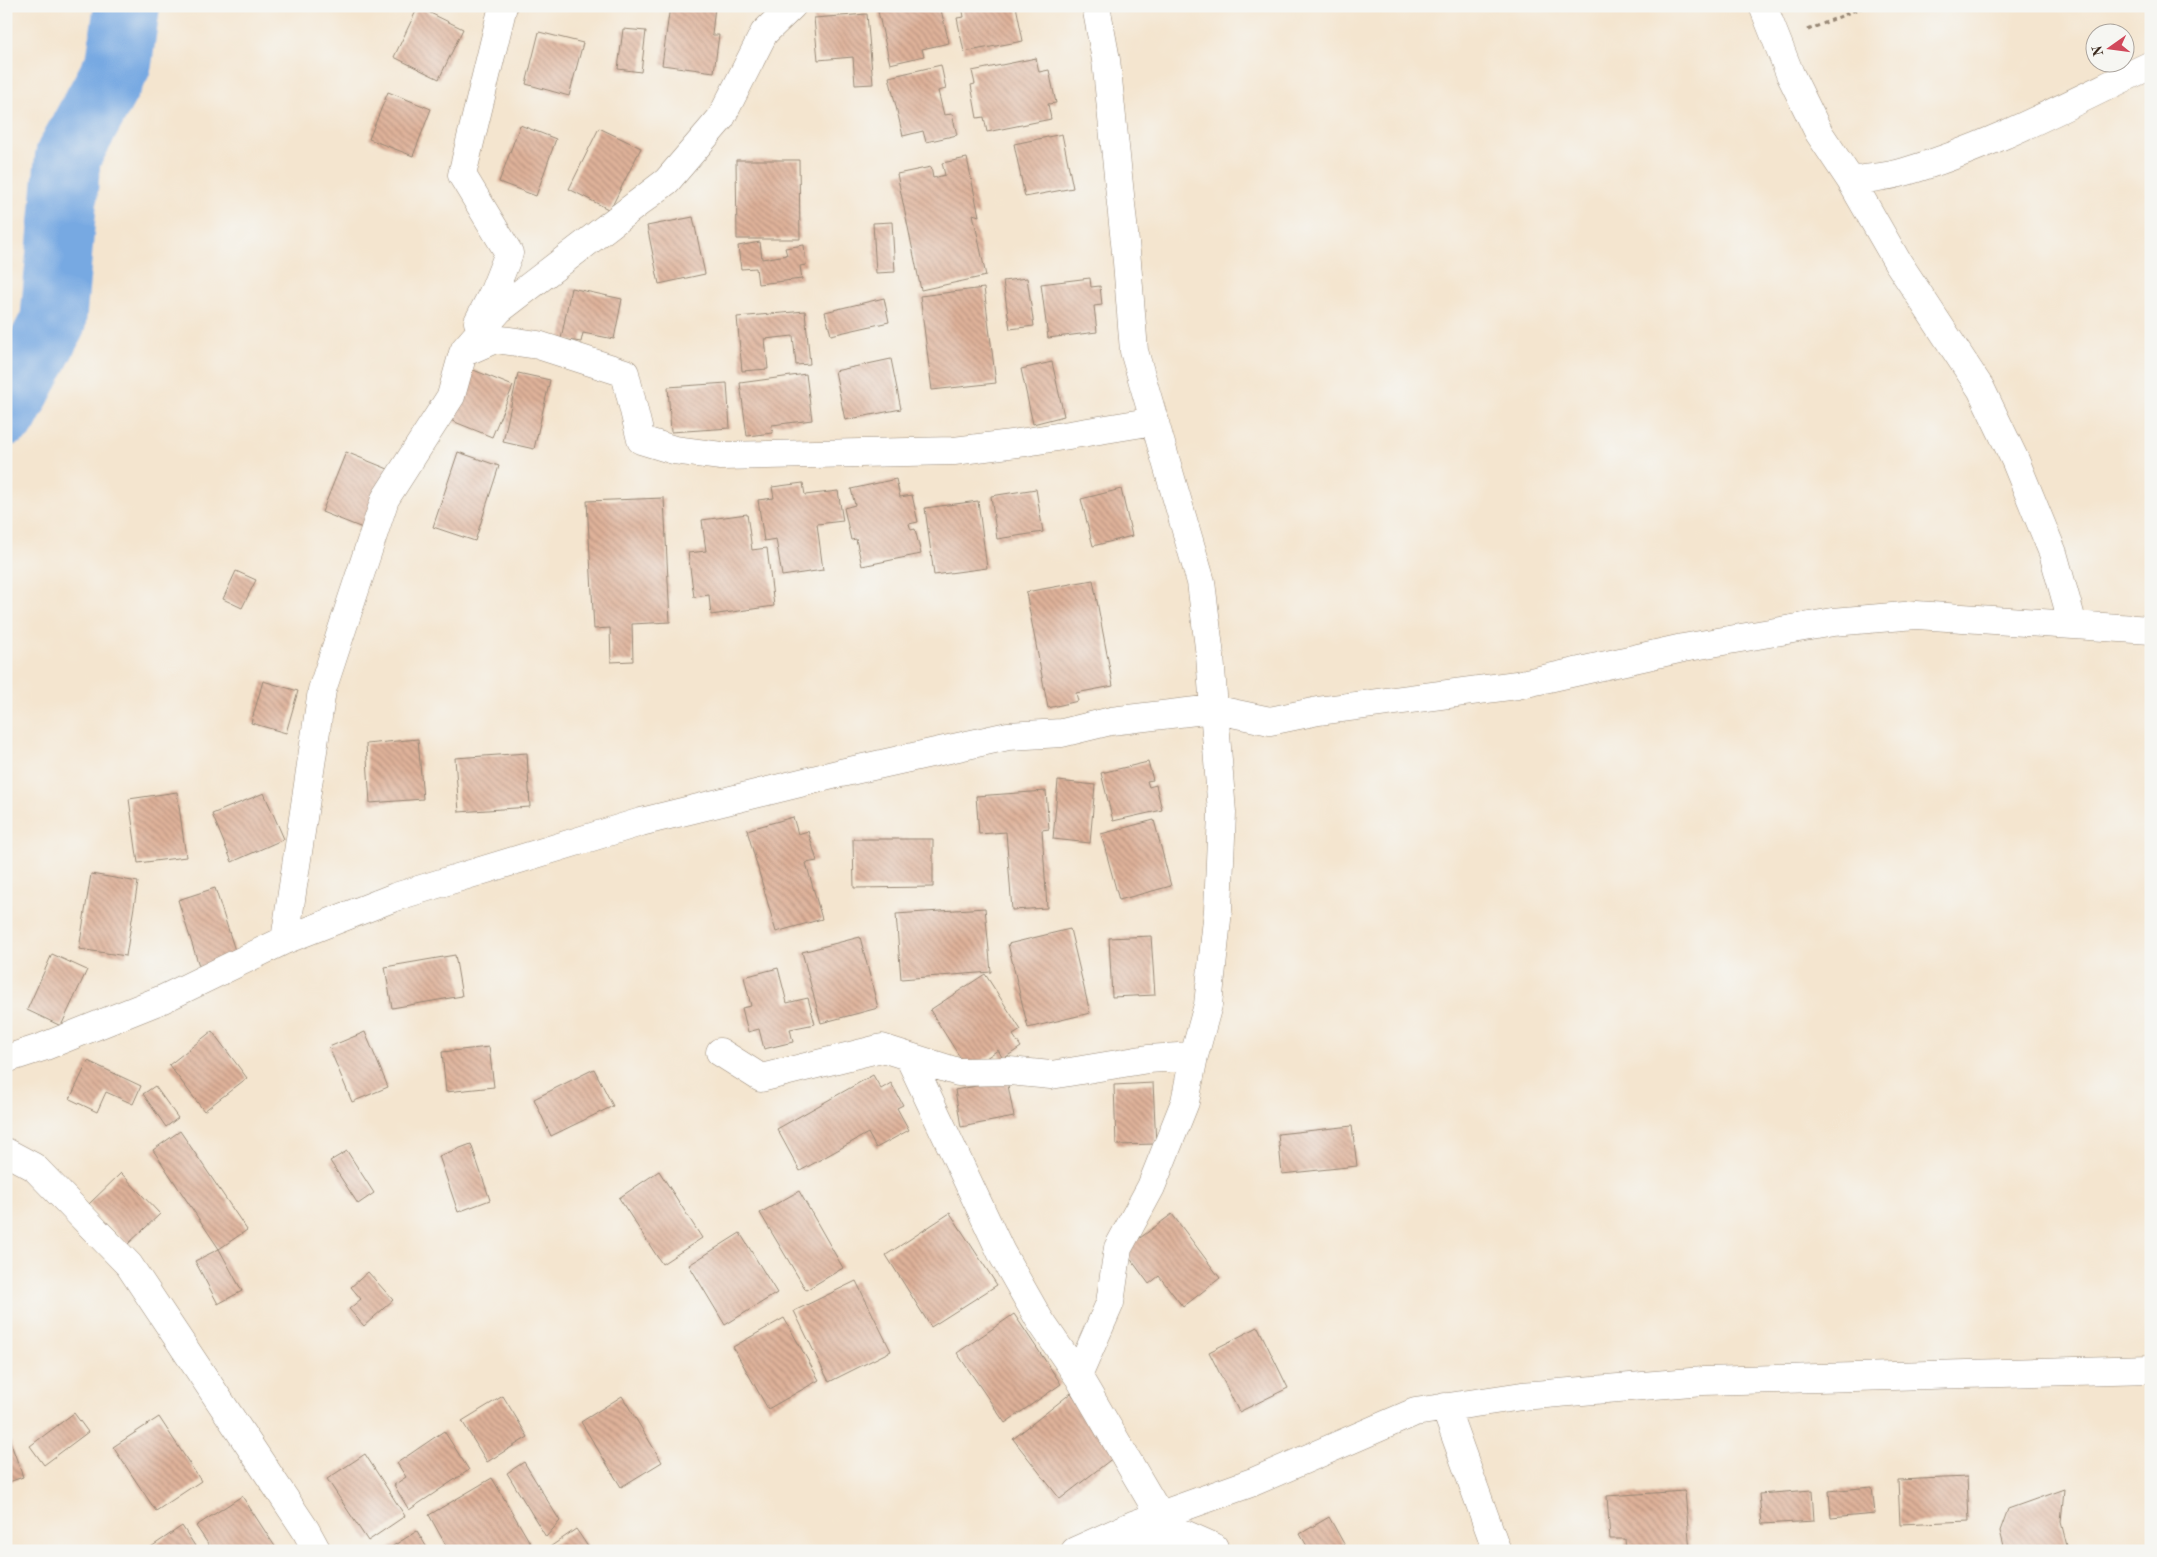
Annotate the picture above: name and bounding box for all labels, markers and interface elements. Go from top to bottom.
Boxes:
north arrow [2084,22,2134,72]
text: N [2090,44,2106,58]

